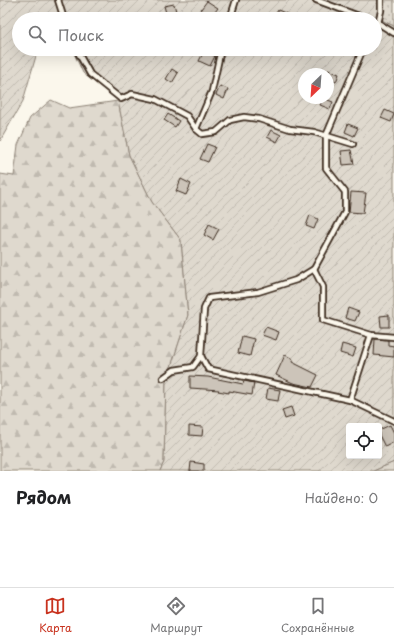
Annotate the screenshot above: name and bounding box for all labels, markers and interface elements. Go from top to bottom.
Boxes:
search box [12,12,382,56]
icon: search [26,23,48,45]
text: Поиск [58,23,104,46]
north arrow [298,68,334,104]
map controls [346,423,382,459]
button: locate [346,423,382,459]
text: Рядом [16,484,71,510]
text: Найдено: 0 [305,488,378,507]
tab: Карта [39,595,72,636]
tab: Маршрут [150,595,202,636]
tab: Сохранённые [281,595,355,636]

